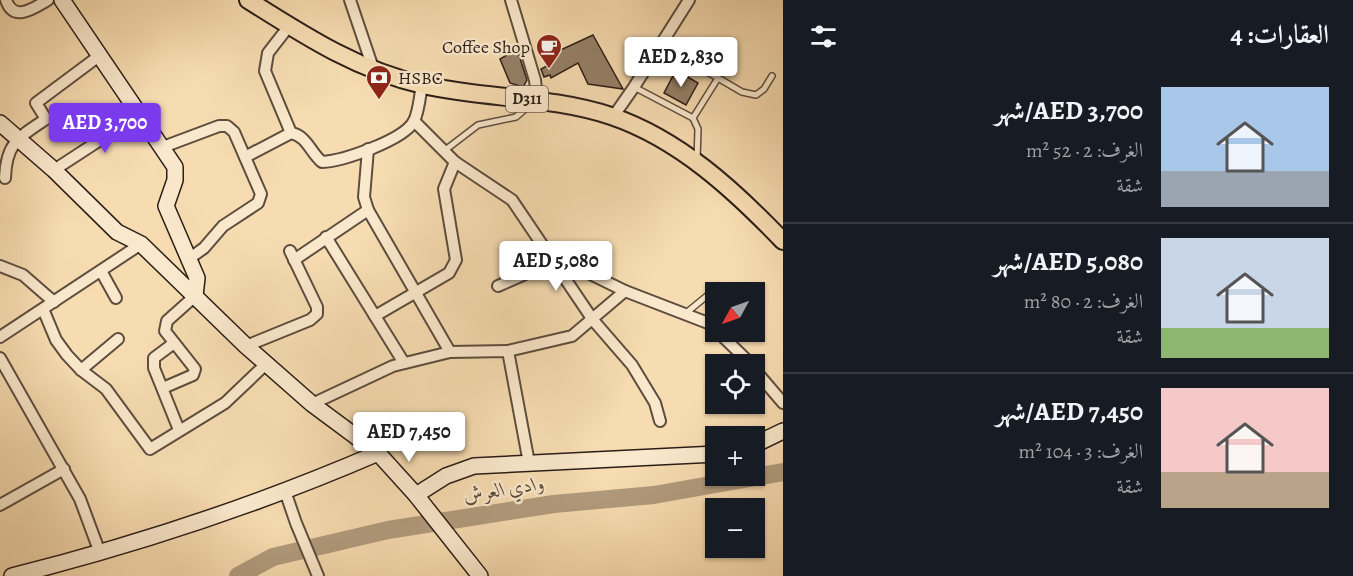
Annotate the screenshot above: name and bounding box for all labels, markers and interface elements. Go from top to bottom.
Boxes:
text: العقارات: 4 [1230,17,1329,52]
icon: filters [807,20,840,53]
cafe icon: Coffee Shop [534,32,564,70]
place label: Coffee Shop [442,35,530,59]
pin: AED 2,830 [612,37,750,88]
text: AED 2,830 [638,43,724,70]
bank icon: HSBC [364,63,394,101]
place label: HSBC [398,66,443,90]
road number: D311 [506,86,548,112]
text: AED 3,700/شهر [995,93,1143,128]
pin: AED 3,700 [36,103,174,154]
text: AED 3,700 [63,109,147,136]
icon: home [1209,111,1281,183]
text: الغرف: 2 · 52 m² [1026,137,1143,164]
text: شقة [1117,172,1143,199]
pin: AED 5,080 [487,241,625,292]
text: AED 5,080/شهر [994,244,1143,279]
text: AED 5,080 [513,247,599,274]
icon: home [1209,262,1281,334]
north arrow [705,282,765,342]
map controls [705,282,765,558]
text: الغرف: 2 · 80 m² [1024,288,1143,315]
text: شقة [1117,323,1143,350]
button: locate [705,354,765,414]
text: AED 7,450/شهر [996,394,1143,429]
pin: AED 7,450 [340,412,478,463]
icon: home [1209,412,1281,484]
text: AED 7,450 [367,418,451,445]
button: + [705,426,765,486]
text: الغرف: 3 · 104 m² [1019,438,1143,465]
water label: وادي العرش [461,469,547,511]
text: شقة [1117,473,1143,500]
button: − [705,498,765,558]

